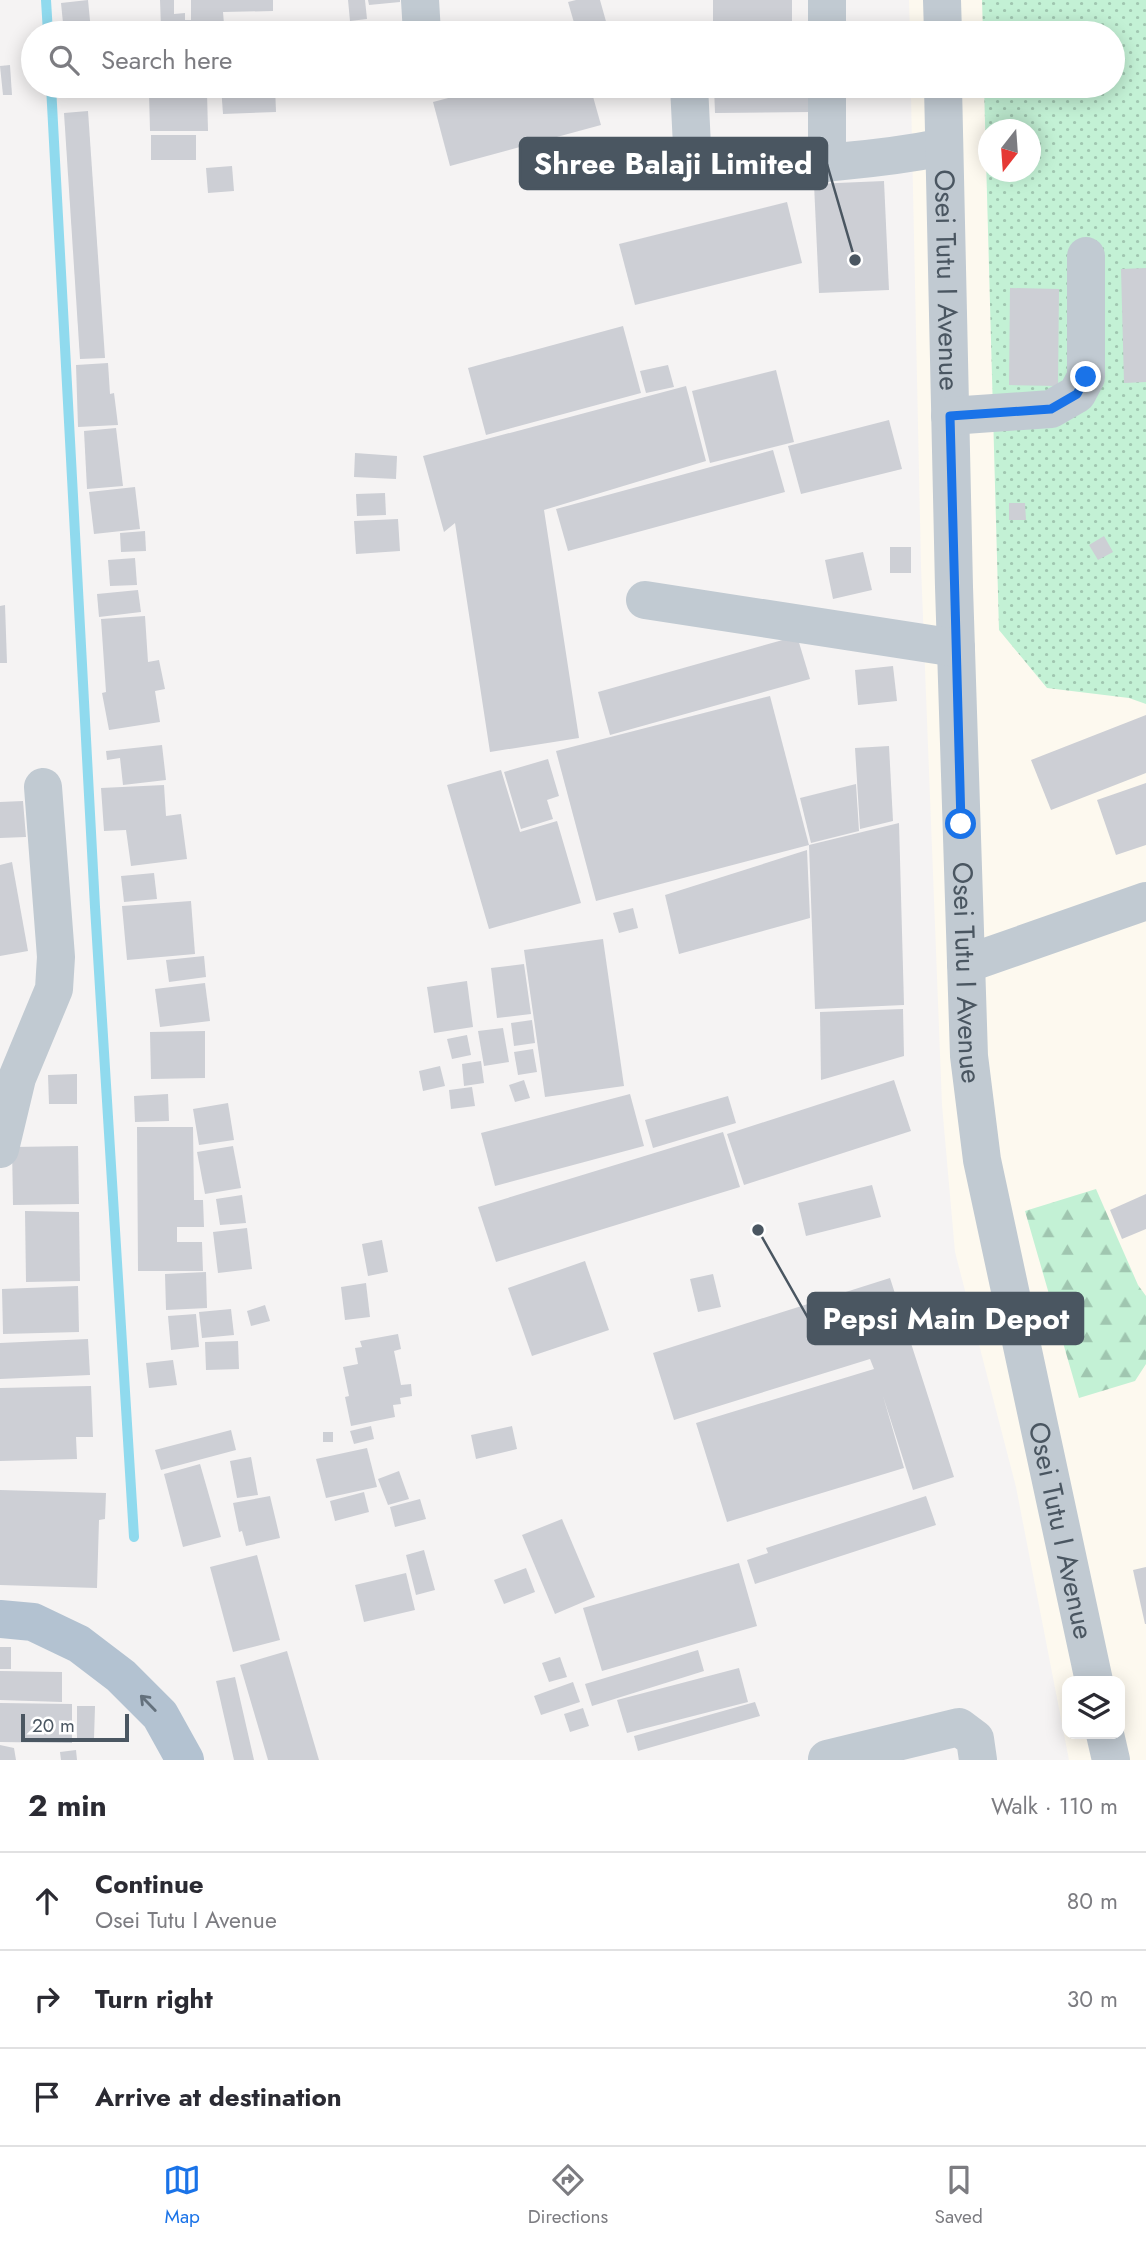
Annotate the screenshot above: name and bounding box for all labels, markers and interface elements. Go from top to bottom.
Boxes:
search box [21,21,1125,98]
icon: search [45,41,83,79]
text: Search here [101,41,233,79]
north arrow [978,119,1041,182]
callout: Shree Balaji Limited [520,138,827,189]
text: Shree Balaji Limited [533,142,813,185]
street label: Osei Tutu I Avenue [924,169,970,391]
route end [1070,361,1101,392]
route start [945,808,976,839]
street label: Osei Tutu I Avenue [942,861,993,1086]
callout: Pepsi Main Depot [808,1293,1083,1344]
text: Pepsi Main Depot [823,1297,1070,1340]
street label: Osei Tutu I Avenue [1018,1418,1105,1643]
map controls [1062,1676,1125,1739]
button: layers [1062,1676,1125,1739]
one-way arrow [140,1695,157,1712]
scale bar [21,1711,130,1743]
text: 20 m [32,1712,75,1739]
text: 2 min [28,1784,107,1827]
text: Walk · 110 m [991,1789,1118,1823]
text: Continue [95,1865,204,1903]
icon: ahead [28,1882,66,1920]
text: 80 m [1067,1884,1118,1918]
text: Osei Tutu I Avenue [95,1903,277,1937]
icon: right [28,1980,66,2018]
text: Turn right [95,1980,213,2018]
text: 30 m [1067,1982,1118,2016]
icon: arrive [28,2078,66,2116]
text: Arrive at destination [95,2078,342,2116]
tab: Map [163,2161,201,2230]
tab: Directions [528,2161,608,2230]
tab: Saved [935,2161,983,2230]

